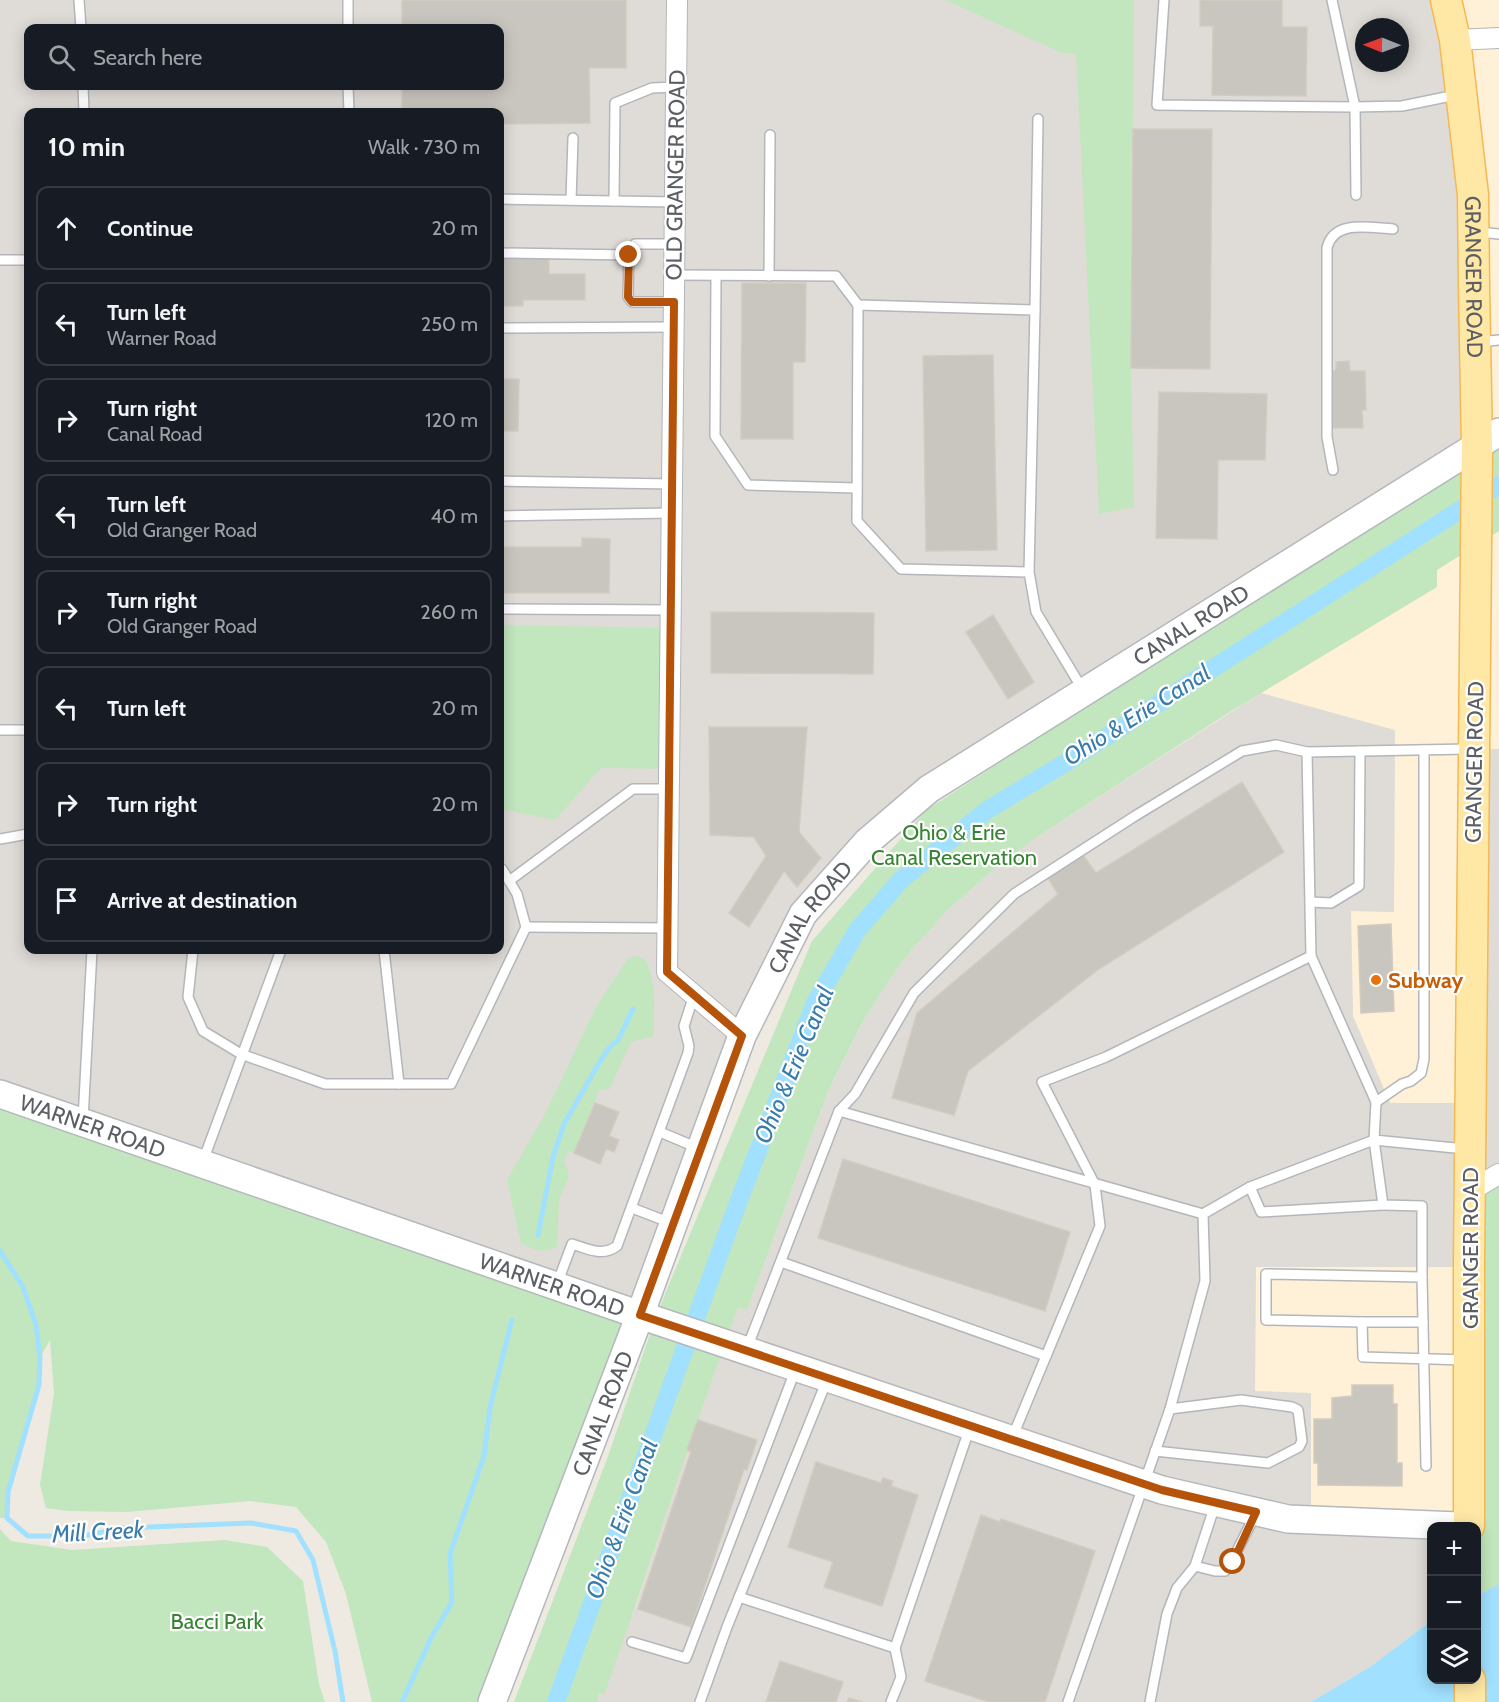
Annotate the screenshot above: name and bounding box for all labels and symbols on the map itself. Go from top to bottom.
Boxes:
north arrow [1355,18,1409,72]
street label: OLD GRANGER ROAD [660,69,691,281]
street label: GRANGER ROAD [1459,196,1488,358]
route end [615,241,641,267]
street label: CANAL ROAD [1128,579,1254,672]
water label: Ohio & Erie Canal [1058,658,1216,771]
street label: GRANGER ROAD [1460,681,1489,843]
park label: Ohio & Erie Canal Reservation [871,819,1037,871]
street label: CANAL ROAD [762,855,858,978]
place label: Subway [1388,967,1464,994]
marker: Subway [1369,973,1383,987]
water label: Ohio & Erie Canal [747,982,840,1148]
street label: WARNER ROAD [16,1089,169,1164]
street label: GRANGER ROAD [1457,1167,1484,1329]
street label: WARNER ROAD [475,1247,628,1323]
street label: CANAL ROAD [567,1347,639,1480]
water label: Ohio & Erie Canal [579,1435,664,1603]
water label: Mill Creek [50,1515,145,1548]
route start [1219,1548,1245,1574]
park label: Bacci Park [171,1608,264,1635]

